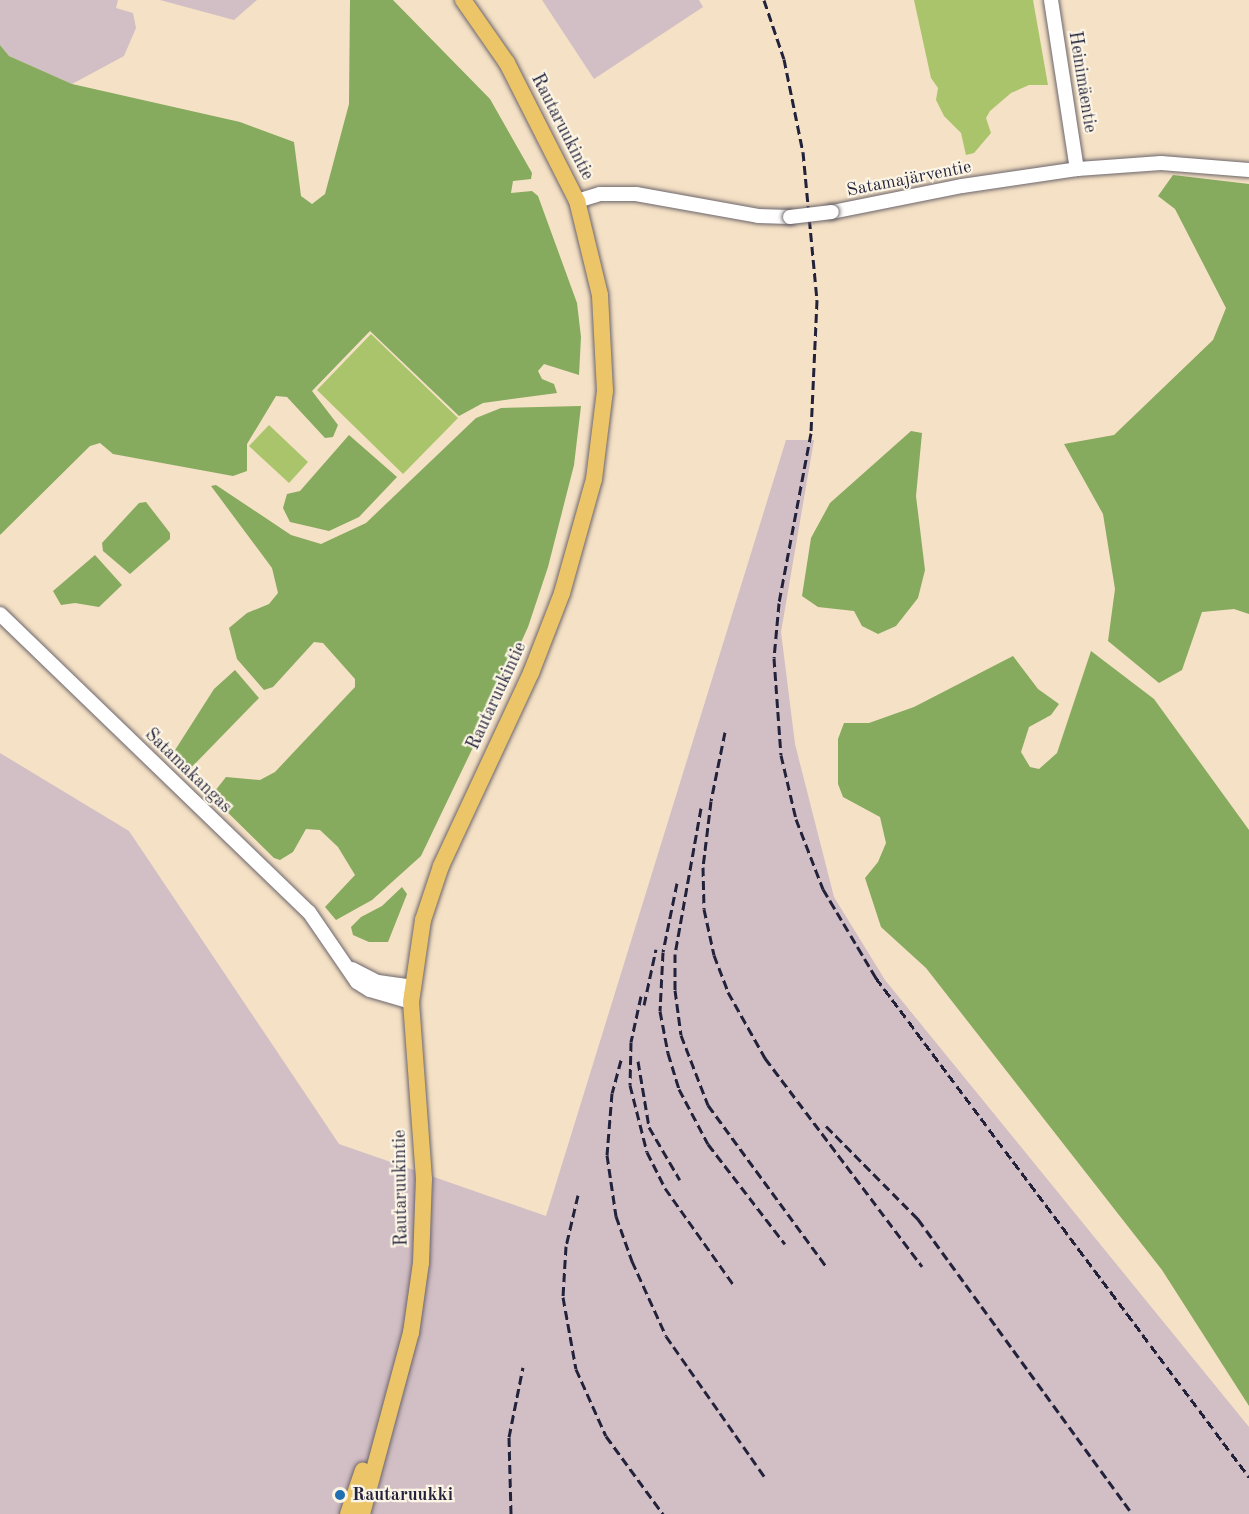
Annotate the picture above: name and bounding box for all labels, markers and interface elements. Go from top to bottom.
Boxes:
street label: Heinimäentie [1063,30,1101,134]
street label: Rautaruukintie [526,70,598,184]
street label: Satamajärventie [845,156,973,202]
street label: Rautaruukintie [463,639,531,753]
street label: Satamakangas [140,724,236,818]
street label: Rautaruukintie [389,1130,413,1246]
place label: Rautaruukki [352,1484,453,1506]
marker: Rautaruukki [333,1488,347,1502]

